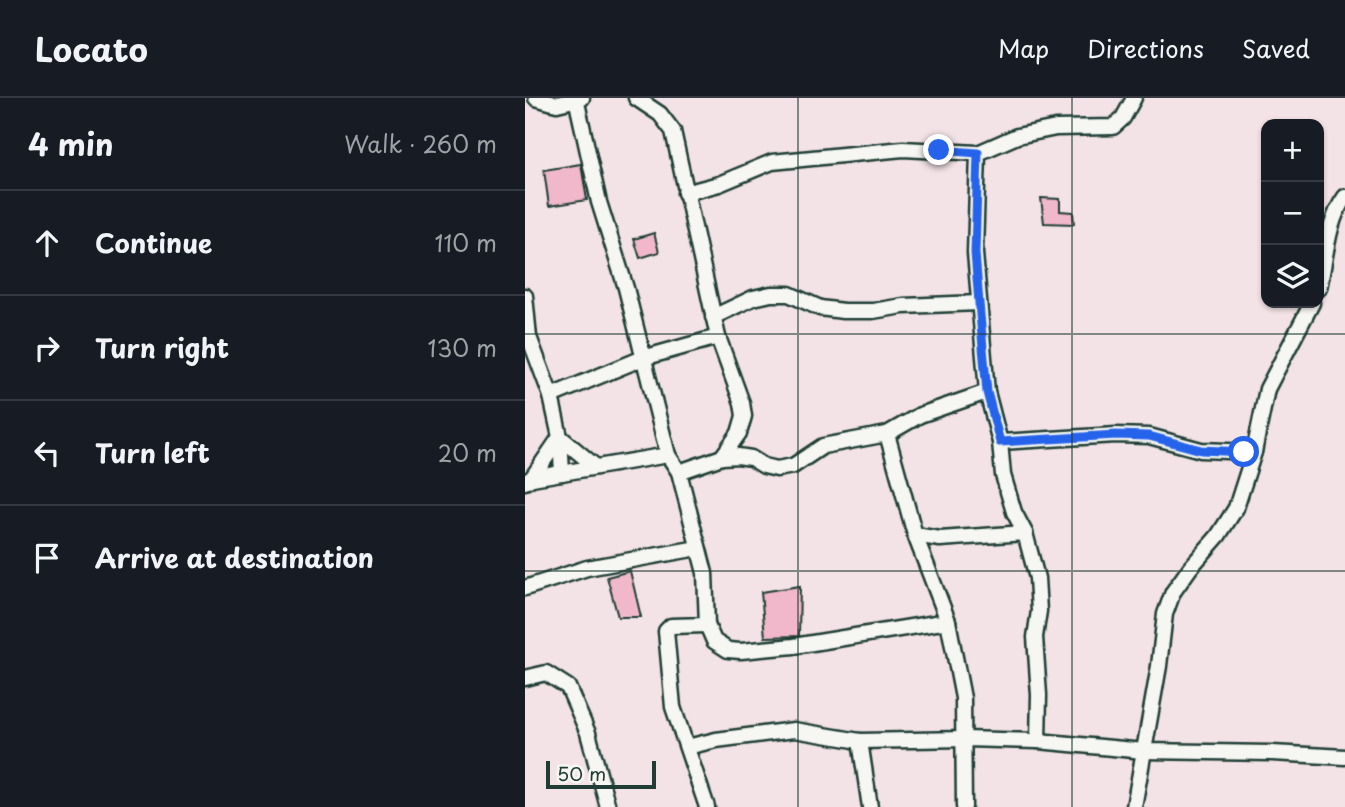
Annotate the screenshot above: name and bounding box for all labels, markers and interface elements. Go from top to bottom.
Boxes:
text: Locato [35,23,148,73]
text: Map [998,30,1049,66]
text: Directions [1087,30,1204,66]
text: Saved [1242,30,1310,66]
map controls [1261,119,1324,308]
button: + [1261,119,1324,182]
text: 4 min [28,121,114,166]
text: Walk · 260 m [344,126,497,161]
route end [923,134,954,165]
button: − [1261,182,1324,245]
text: Continue [95,223,212,262]
icon: ahead [28,224,66,262]
text: 110 m [435,225,497,260]
button: layers [1261,245,1324,308]
text: Turn right [95,328,229,367]
icon: right [28,329,66,367]
text: 130 m [427,330,497,365]
text: Turn left [95,433,210,472]
icon: left [28,434,66,472]
text: 20 m [438,435,497,470]
route start [1228,436,1259,467]
text: Arrive at destination [95,538,374,577]
icon: arrive [28,539,66,577]
scale bar [546,758,656,790]
text: 50 m [557,759,606,787]

